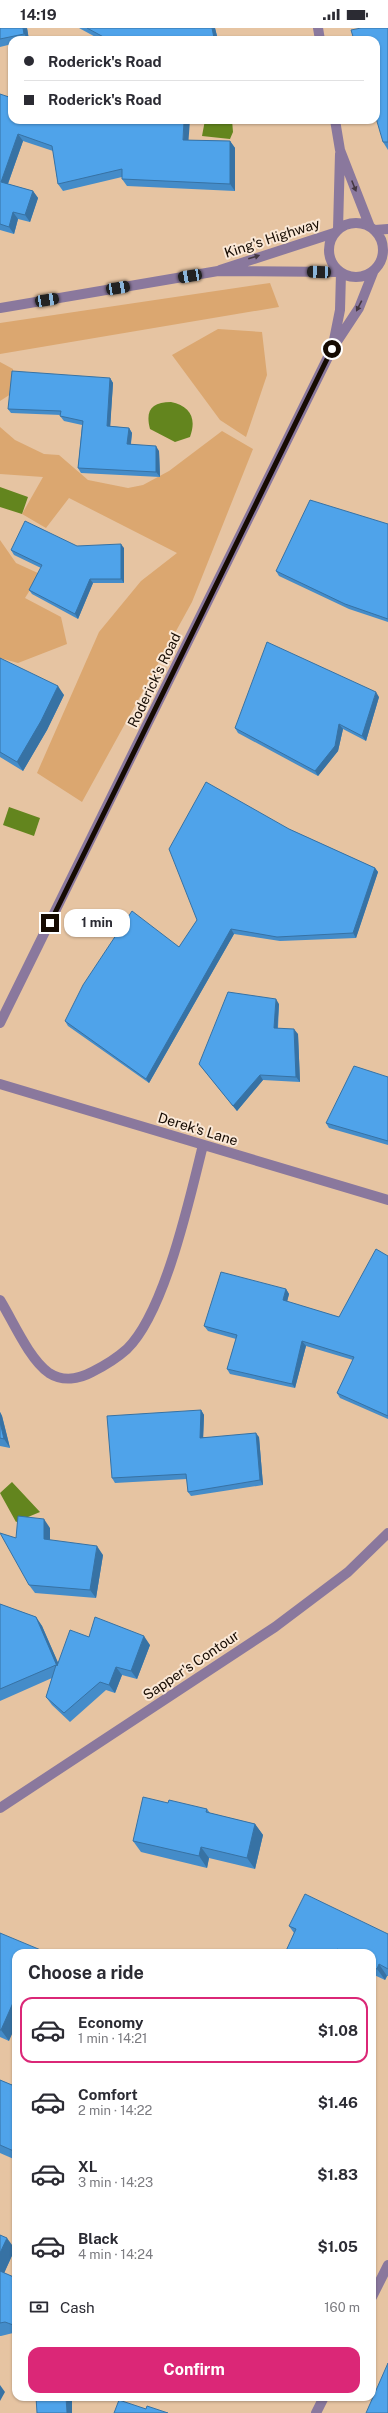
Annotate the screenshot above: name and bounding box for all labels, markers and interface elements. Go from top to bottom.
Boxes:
text: 14:19 [20,6,57,23]
text: Roderick's Road [48,53,162,70]
text: Roderick's Road [48,91,162,108]
one-way arrow [352,181,358,193]
street label: King's Highway [222,215,322,261]
one-way arrow [249,254,261,260]
car [307,266,331,278]
car [177,268,203,284]
car [105,280,131,296]
car [34,292,60,308]
one-way arrow [356,301,362,312]
route start [323,340,341,358]
street label: Roderick's Road [124,630,184,730]
callout: 1 min [64,909,130,937]
route end [41,914,59,932]
text: 1 min [81,915,113,930]
street label: Derek's Lane [156,1109,240,1149]
street label: Sapper's Contour [140,1627,242,1703]
text: Choose a ride [28,1962,144,1983]
icon: car [30,2012,66,2048]
text: Economy [78,2014,143,2031]
text: $1.08 [318,2022,358,2039]
text: 1 min · 14:21 [78,2031,147,2046]
icon: car [30,2084,66,2120]
text: Comfort [78,2086,138,2103]
text: $1.46 [318,2094,358,2111]
text: 2 min · 14:22 [78,2103,152,2118]
icon: car [30,2156,66,2192]
text: XL [78,2158,97,2175]
text: $1.83 [317,2166,358,2183]
text: 3 min · 14:23 [78,2175,153,2190]
icon: car [30,2228,66,2264]
text: Black [78,2230,118,2247]
text: $1.05 [318,2238,358,2255]
text: 4 min · 14:24 [78,2247,153,2262]
icon: cash [28,2296,50,2318]
text: Cash [60,2299,95,2316]
text: 160 m [324,2300,360,2315]
button: Confirm [28,2347,360,2393]

